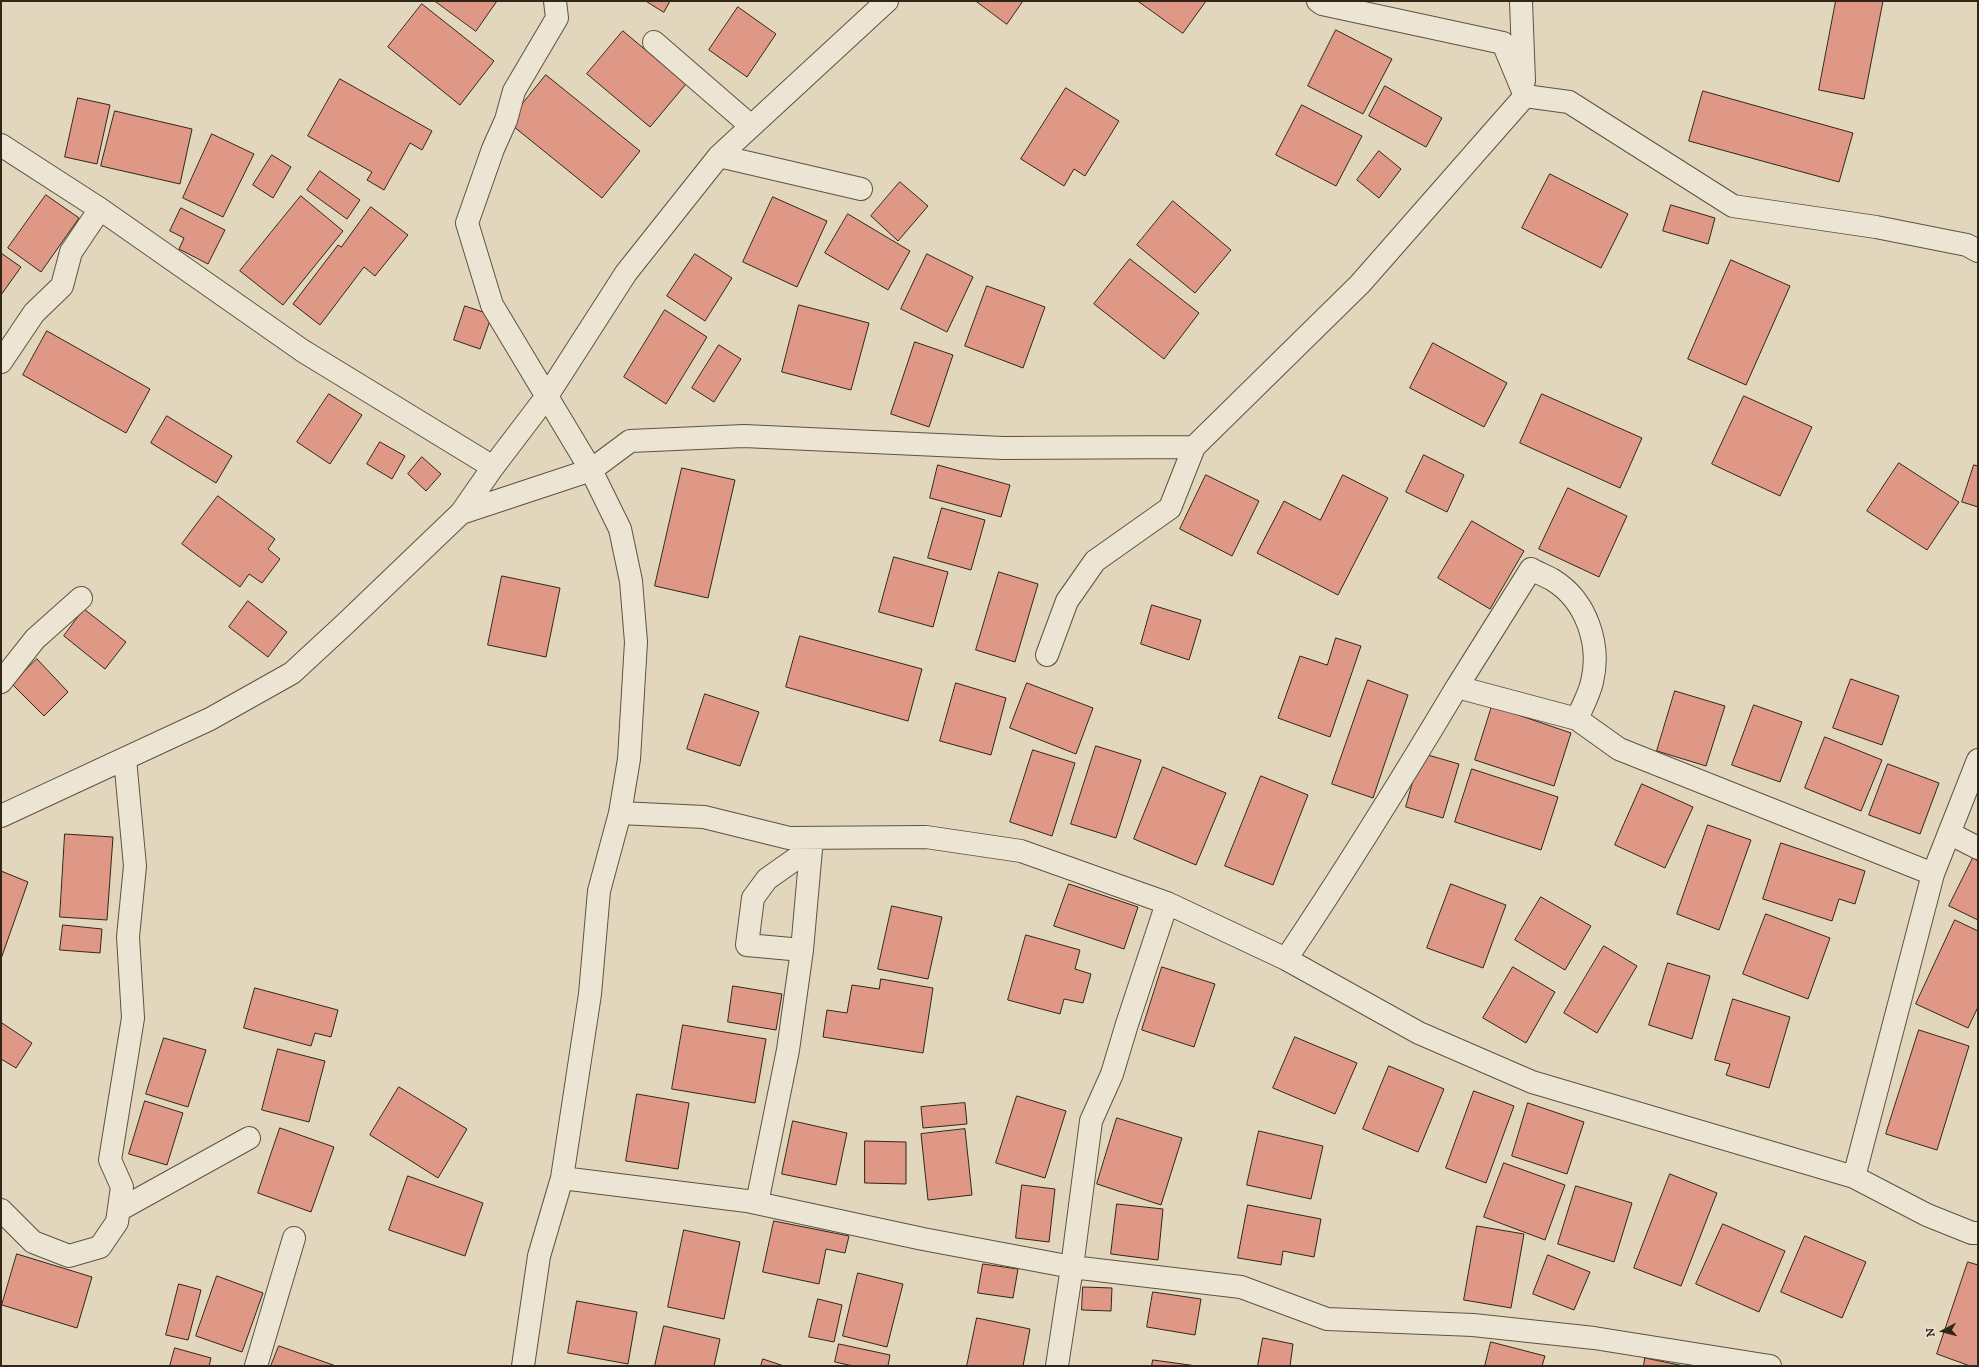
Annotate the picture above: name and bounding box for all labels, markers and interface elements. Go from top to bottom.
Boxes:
north arrow [1923,1311,1963,1351]
text: N [1924,1327,1938,1337]

